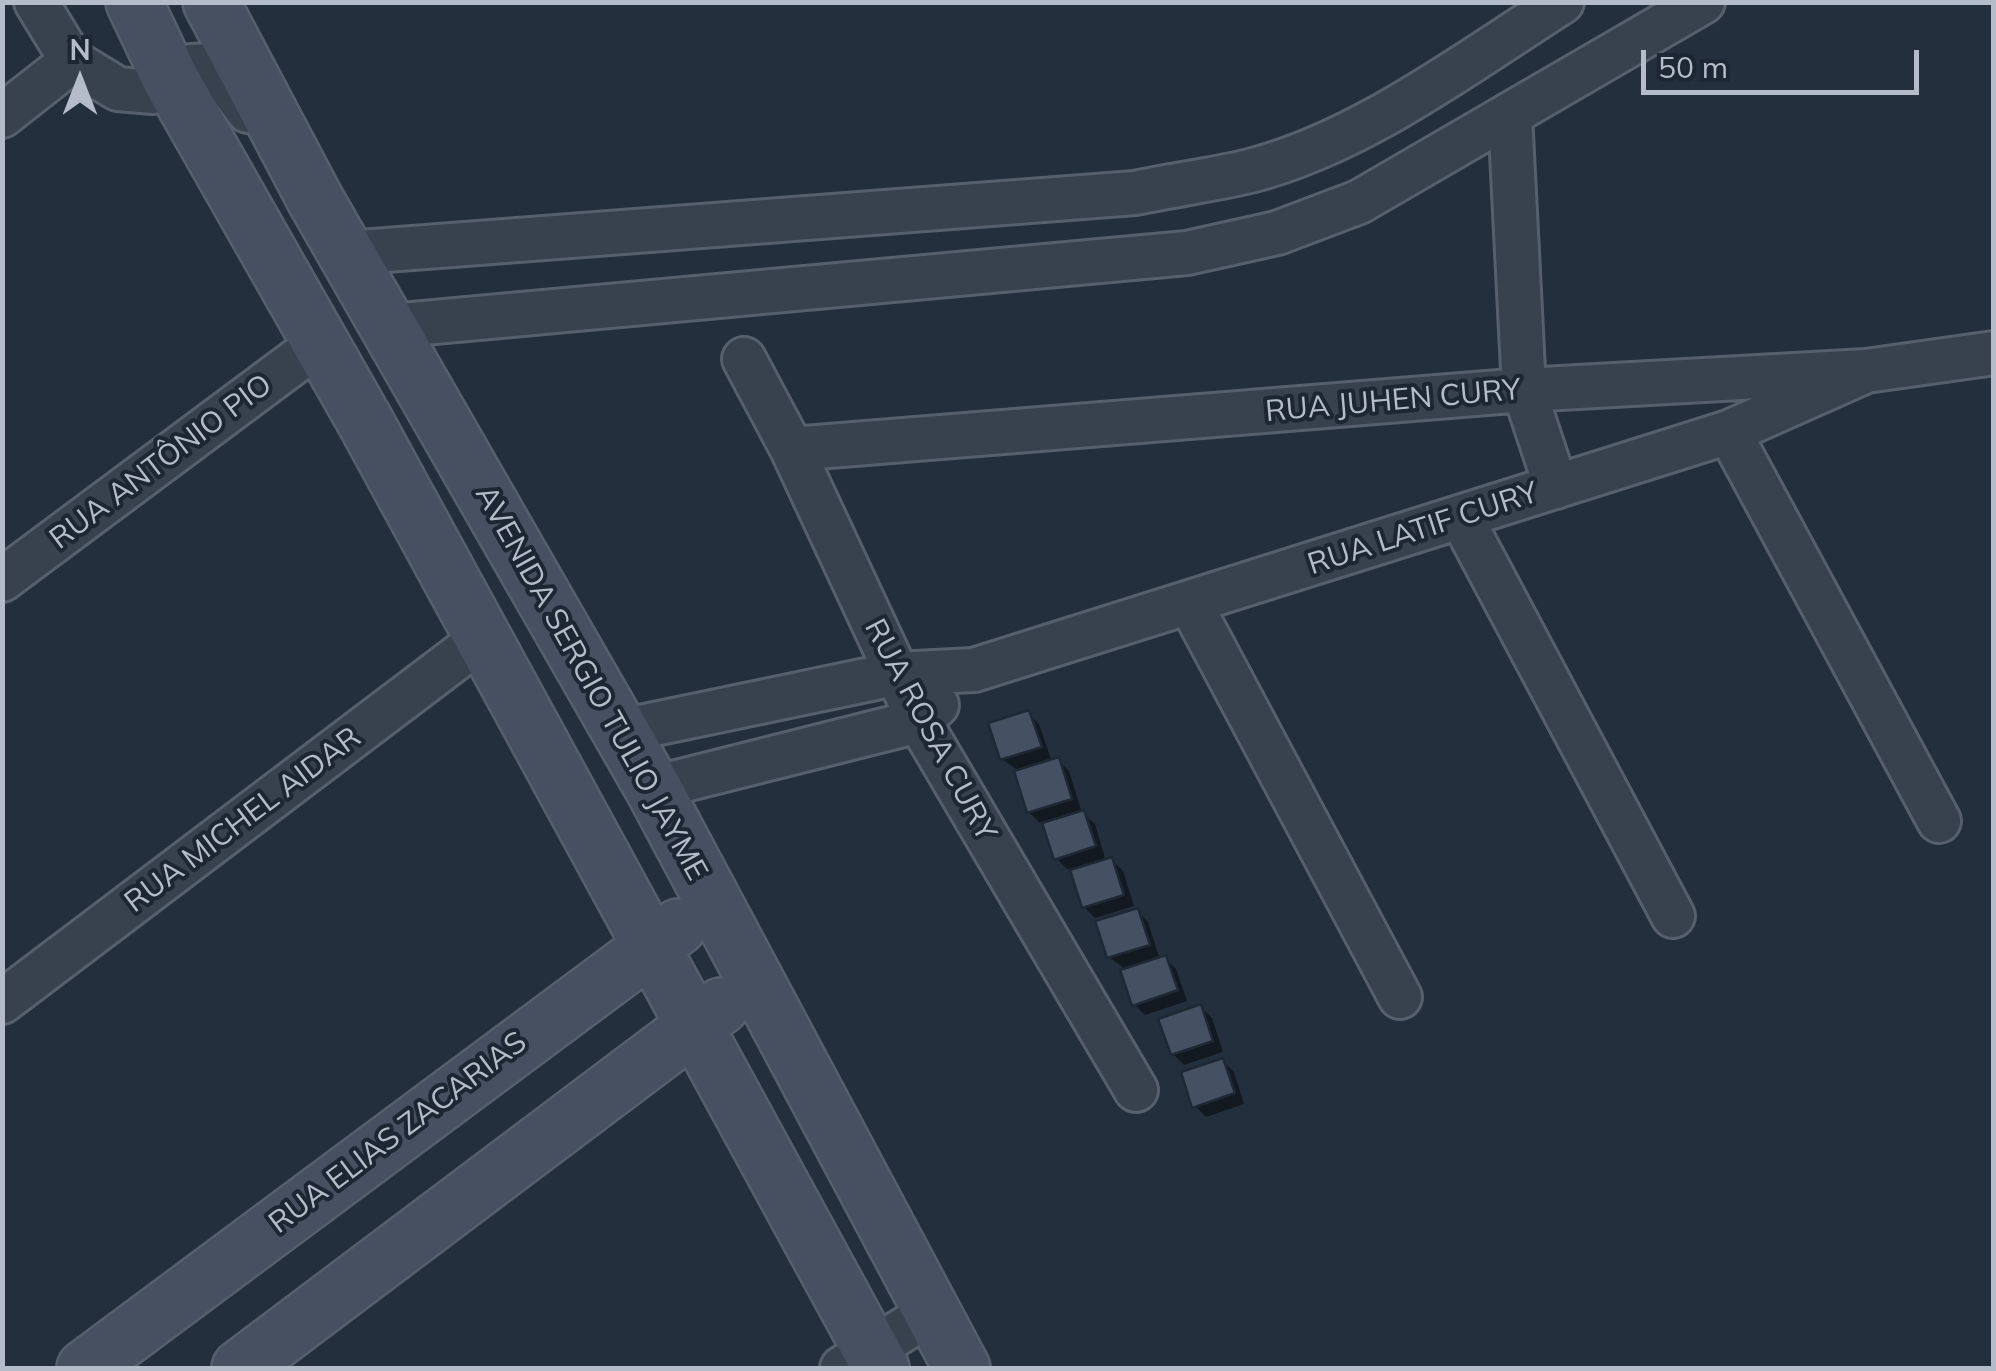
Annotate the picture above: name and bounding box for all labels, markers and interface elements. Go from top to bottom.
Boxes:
north arrow [30,30,130,130]
scale bar [1646,30,1924,92]
text: N [69,32,91,67]
text: 50 m [1658,48,1728,86]
street label: RUA ANTÔNIO PIO [43,367,279,557]
street label: RUA JUHEN CURY [1264,372,1522,430]
street label: RUA LATIF CURY [1303,475,1543,583]
street label: AVENIDA SERGIO TULIO JAYME [467,479,715,887]
street label: RUA ROSA CURY [856,613,1004,847]
street label: RUA MICHEL AIDAR [118,720,368,920]
street label: RUA ELIAS ZACARIAS [262,1024,534,1242]

